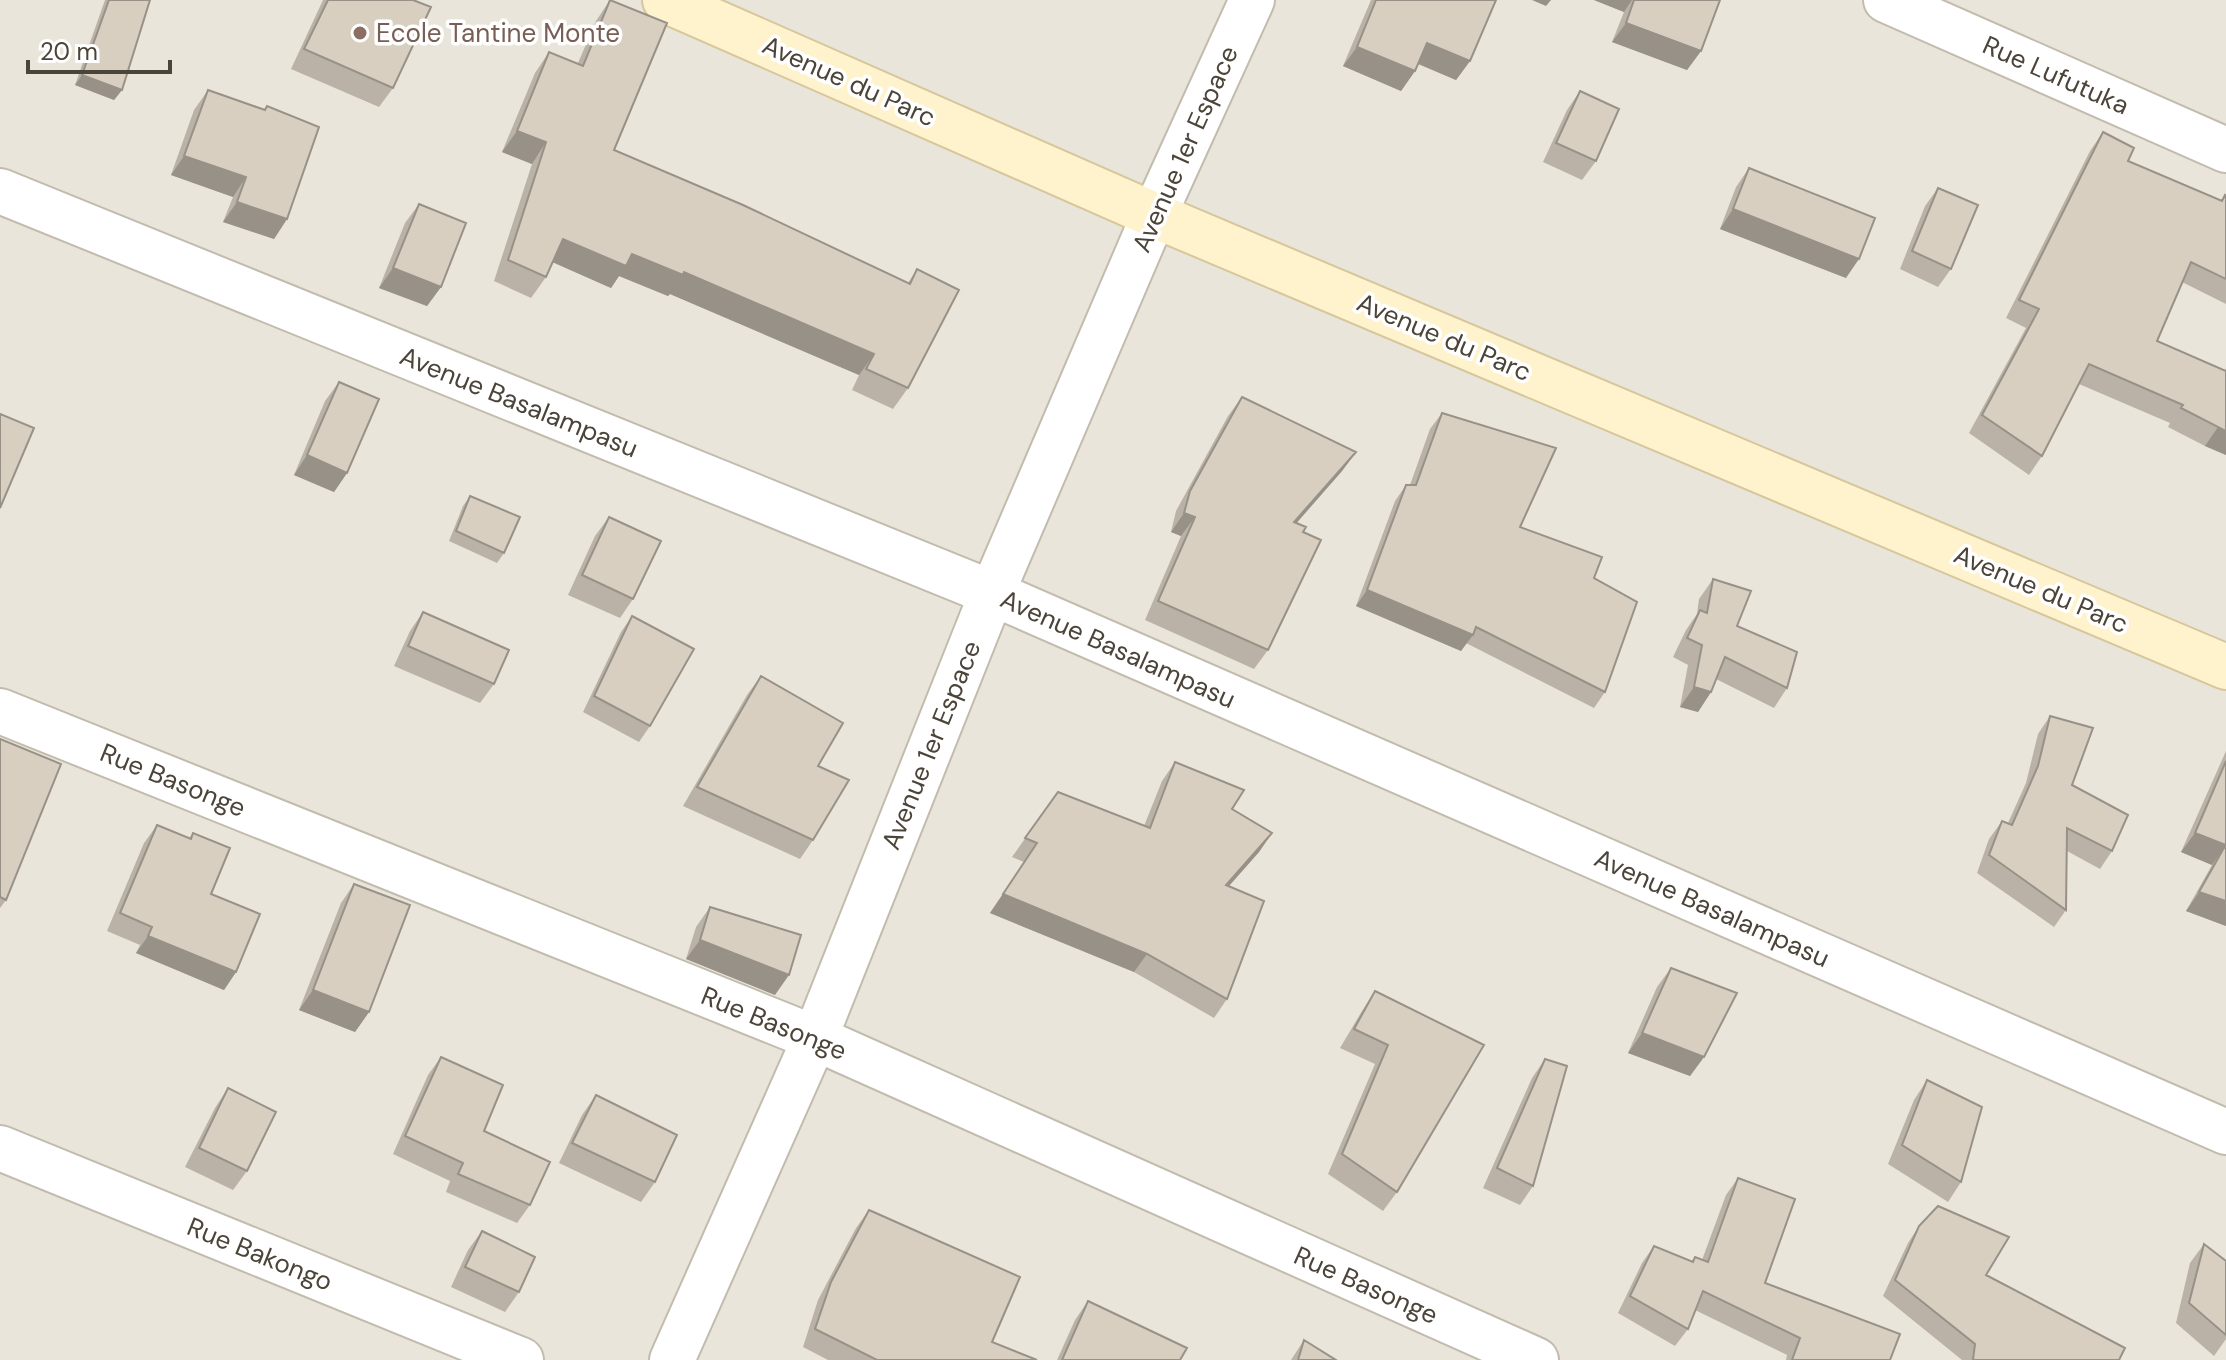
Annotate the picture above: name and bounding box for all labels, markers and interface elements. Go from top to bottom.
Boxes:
place label: Ecole Tantine Monte [376,16,620,50]
scale bar [28,24,170,74]
marker: Ecole Tantine Monte [351,24,369,42]
street label: Avenue du Parc [757,28,941,134]
street label: Rue Lufutuka [1978,28,2134,122]
text: 20 m [40,36,98,67]
street label: Avenue 1er Espace [1124,40,1246,258]
street label: Avenue du Parc [1352,285,1536,389]
street label: Avenue Basalampasu [395,339,643,465]
street label: Avenue du Parc [1949,537,2133,641]
street label: Avenue Basalampasu [995,582,1241,716]
street label: Avenue 1er Espace [874,635,988,855]
street label: Rue Basonge [95,735,251,825]
street label: Avenue Basalampasu [1589,841,1835,975]
street label: Rue Basonge [696,978,852,1068]
street label: Rue Bakongo [182,1209,338,1299]
street label: Rue Basonge [1289,1238,1443,1332]

